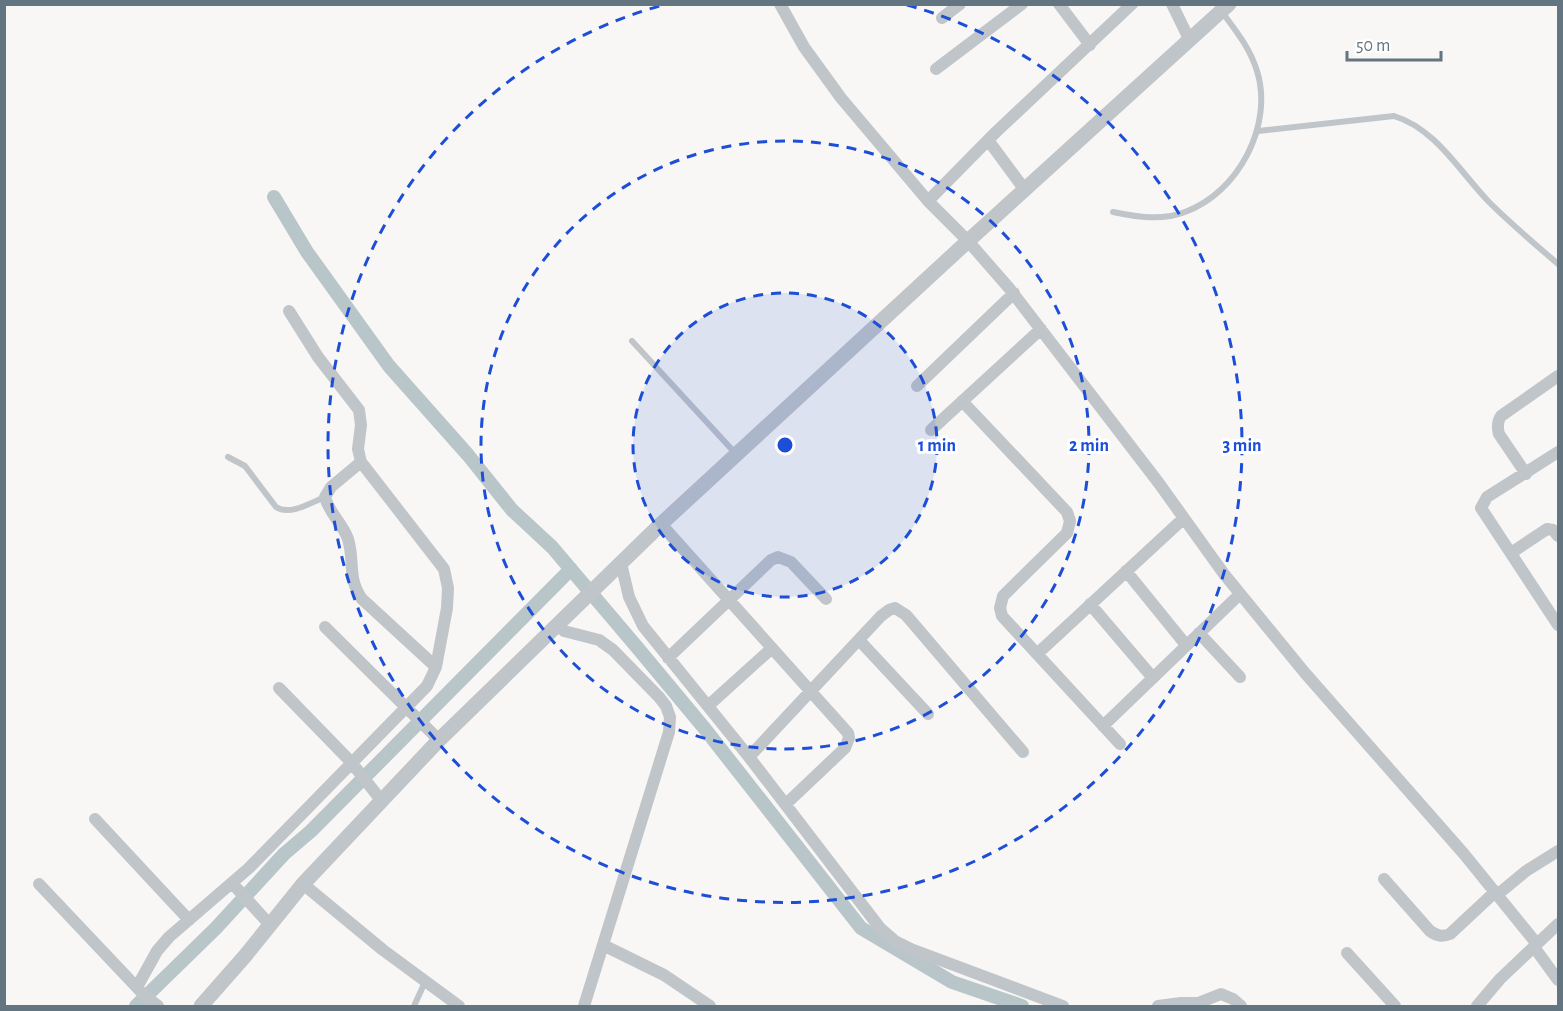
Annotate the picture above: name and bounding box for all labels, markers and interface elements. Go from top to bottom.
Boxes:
scale bar [1347,24,1442,62]
text: 50 m [1356,37,1390,55]
centre of rings [775,435,795,455]
text: 1 min [918,437,956,455]
text: 2 min [1069,437,1109,455]
text: 3 min [1222,437,1262,455]

